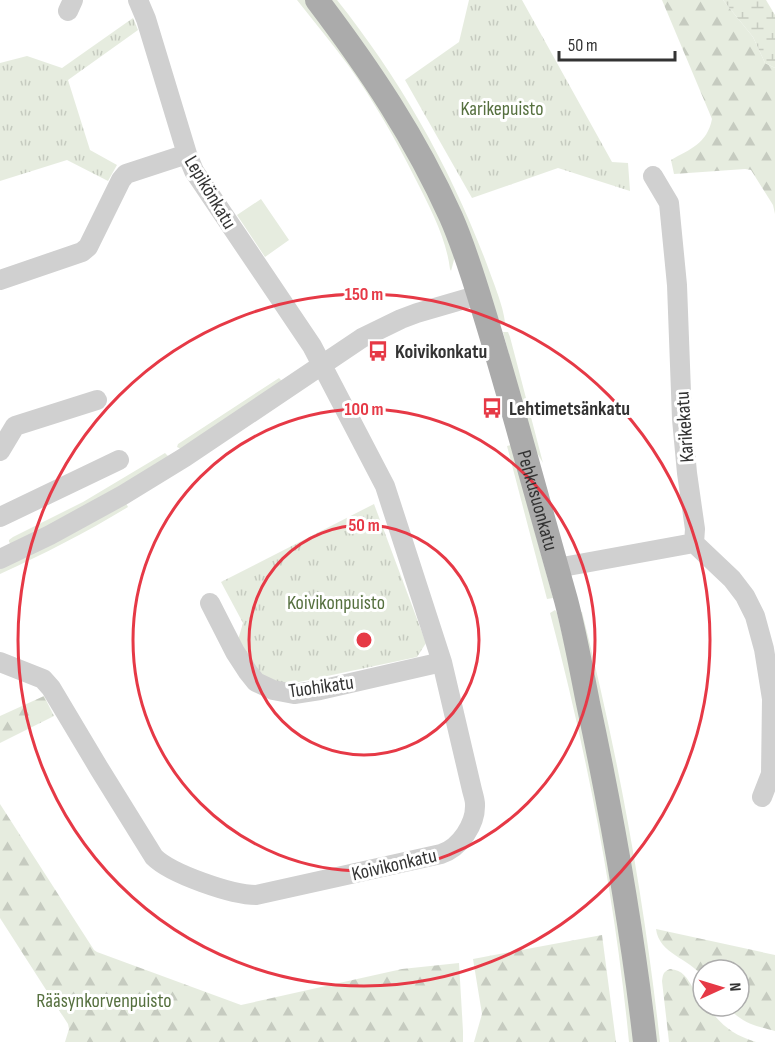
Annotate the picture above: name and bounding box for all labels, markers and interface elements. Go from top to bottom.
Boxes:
scale bar [559,24,674,62]
text: 50 m [568,35,598,56]
park label: Karikepuisto [460,97,544,121]
street label: Lepikönkatu [179,152,241,233]
text: 150 m [345,284,383,305]
bus stop icon: Koivikonkatu [366,339,390,363]
place label: Koivikonkatu [395,340,487,364]
street label: Karikekatu [671,391,699,463]
bus stop icon: Lehtimetsänkatu [480,396,504,420]
place label: Lehtimetsänkatu [509,397,630,421]
text: 100 m [345,399,384,420]
street label: Pehkusuonkatu [512,447,563,553]
text: 50 m [348,515,380,536]
park label: Koivikonpuisto [287,591,385,615]
centre of rings [354,630,374,650]
street label: Tuohikatu [287,671,355,703]
street label: Koivikonkatu [350,844,439,886]
north arrow [691,958,751,1018]
text: N [725,982,744,992]
park label: Rääsynkorvenpuisto [36,989,172,1013]

